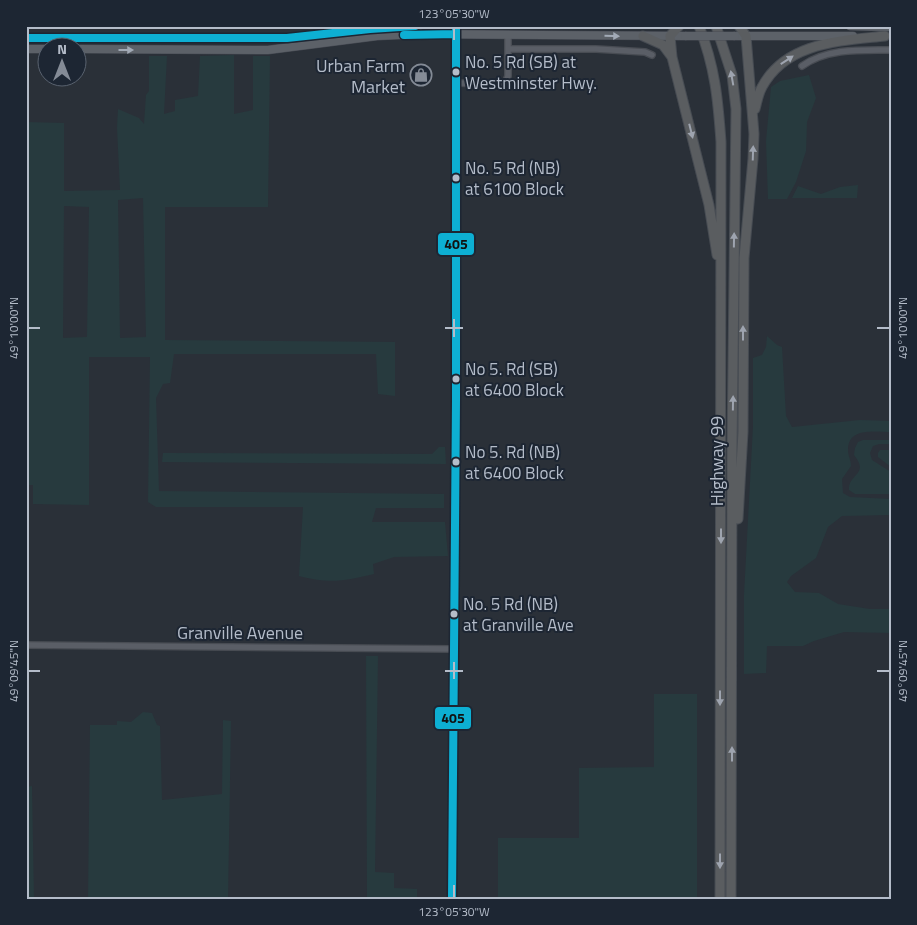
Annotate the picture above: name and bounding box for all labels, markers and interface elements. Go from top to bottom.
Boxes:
text: 123°05'30"W [418,4,490,23]
one-way arrow [605,32,621,40]
north arrow [38,38,88,88]
text: N [57,38,67,59]
one-way arrow [118,46,134,54]
place label: No. 5 Rd (SB) at Westminster Hwy. [465,49,597,96]
place label: Urban Farm Market [316,52,406,100]
one-way arrow [781,55,794,64]
shop icon: Urban Farm Market [409,63,433,87]
marker: No. 5 Rd (SB) at Westminster Hwy. [451,67,461,77]
one-way arrow [727,70,735,86]
one-way arrow [687,123,695,138]
one-way arrow [750,144,758,160]
place label: No. 5 Rd (NB) at 6100 Block [465,155,564,202]
marker: No. 5 Rd (NB) at 6100 Block [451,173,461,183]
line badge: 405 [437,232,475,256]
one-way arrow [730,232,738,248]
text: 405 [444,233,468,254]
text: 49°10'00"N [4,297,23,359]
text: 49°10'00"N [893,297,912,359]
one-way arrow [739,325,747,341]
place label: No 5. Rd (SB) at 6400 Block [465,356,564,403]
marker: No 5. Rd (SB) at 6400 Block [451,374,461,384]
one-way arrow [729,394,737,410]
street label: Highway 99 [703,416,730,506]
place label: No 5. Rd (NB) at 6400 Block [465,439,564,486]
marker: No 5. Rd (NB) at 6400 Block [451,457,461,467]
one-way arrow [717,528,725,544]
place label: No. 5 Rd (NB) at Granville Ave [463,591,574,638]
marker: No. 5 Rd (NB) at Granville Ave [449,609,459,619]
street label: Granville Avenue [177,619,303,646]
text: 49°09'45"N [4,640,23,702]
text: 49°09'45"N [893,640,912,702]
one-way arrow [716,690,724,706]
line badge: 405 [434,706,472,730]
text: 405 [441,707,465,728]
one-way arrow [728,746,736,762]
one-way arrow [716,853,724,869]
text: 123°05'30"W [418,902,490,921]

